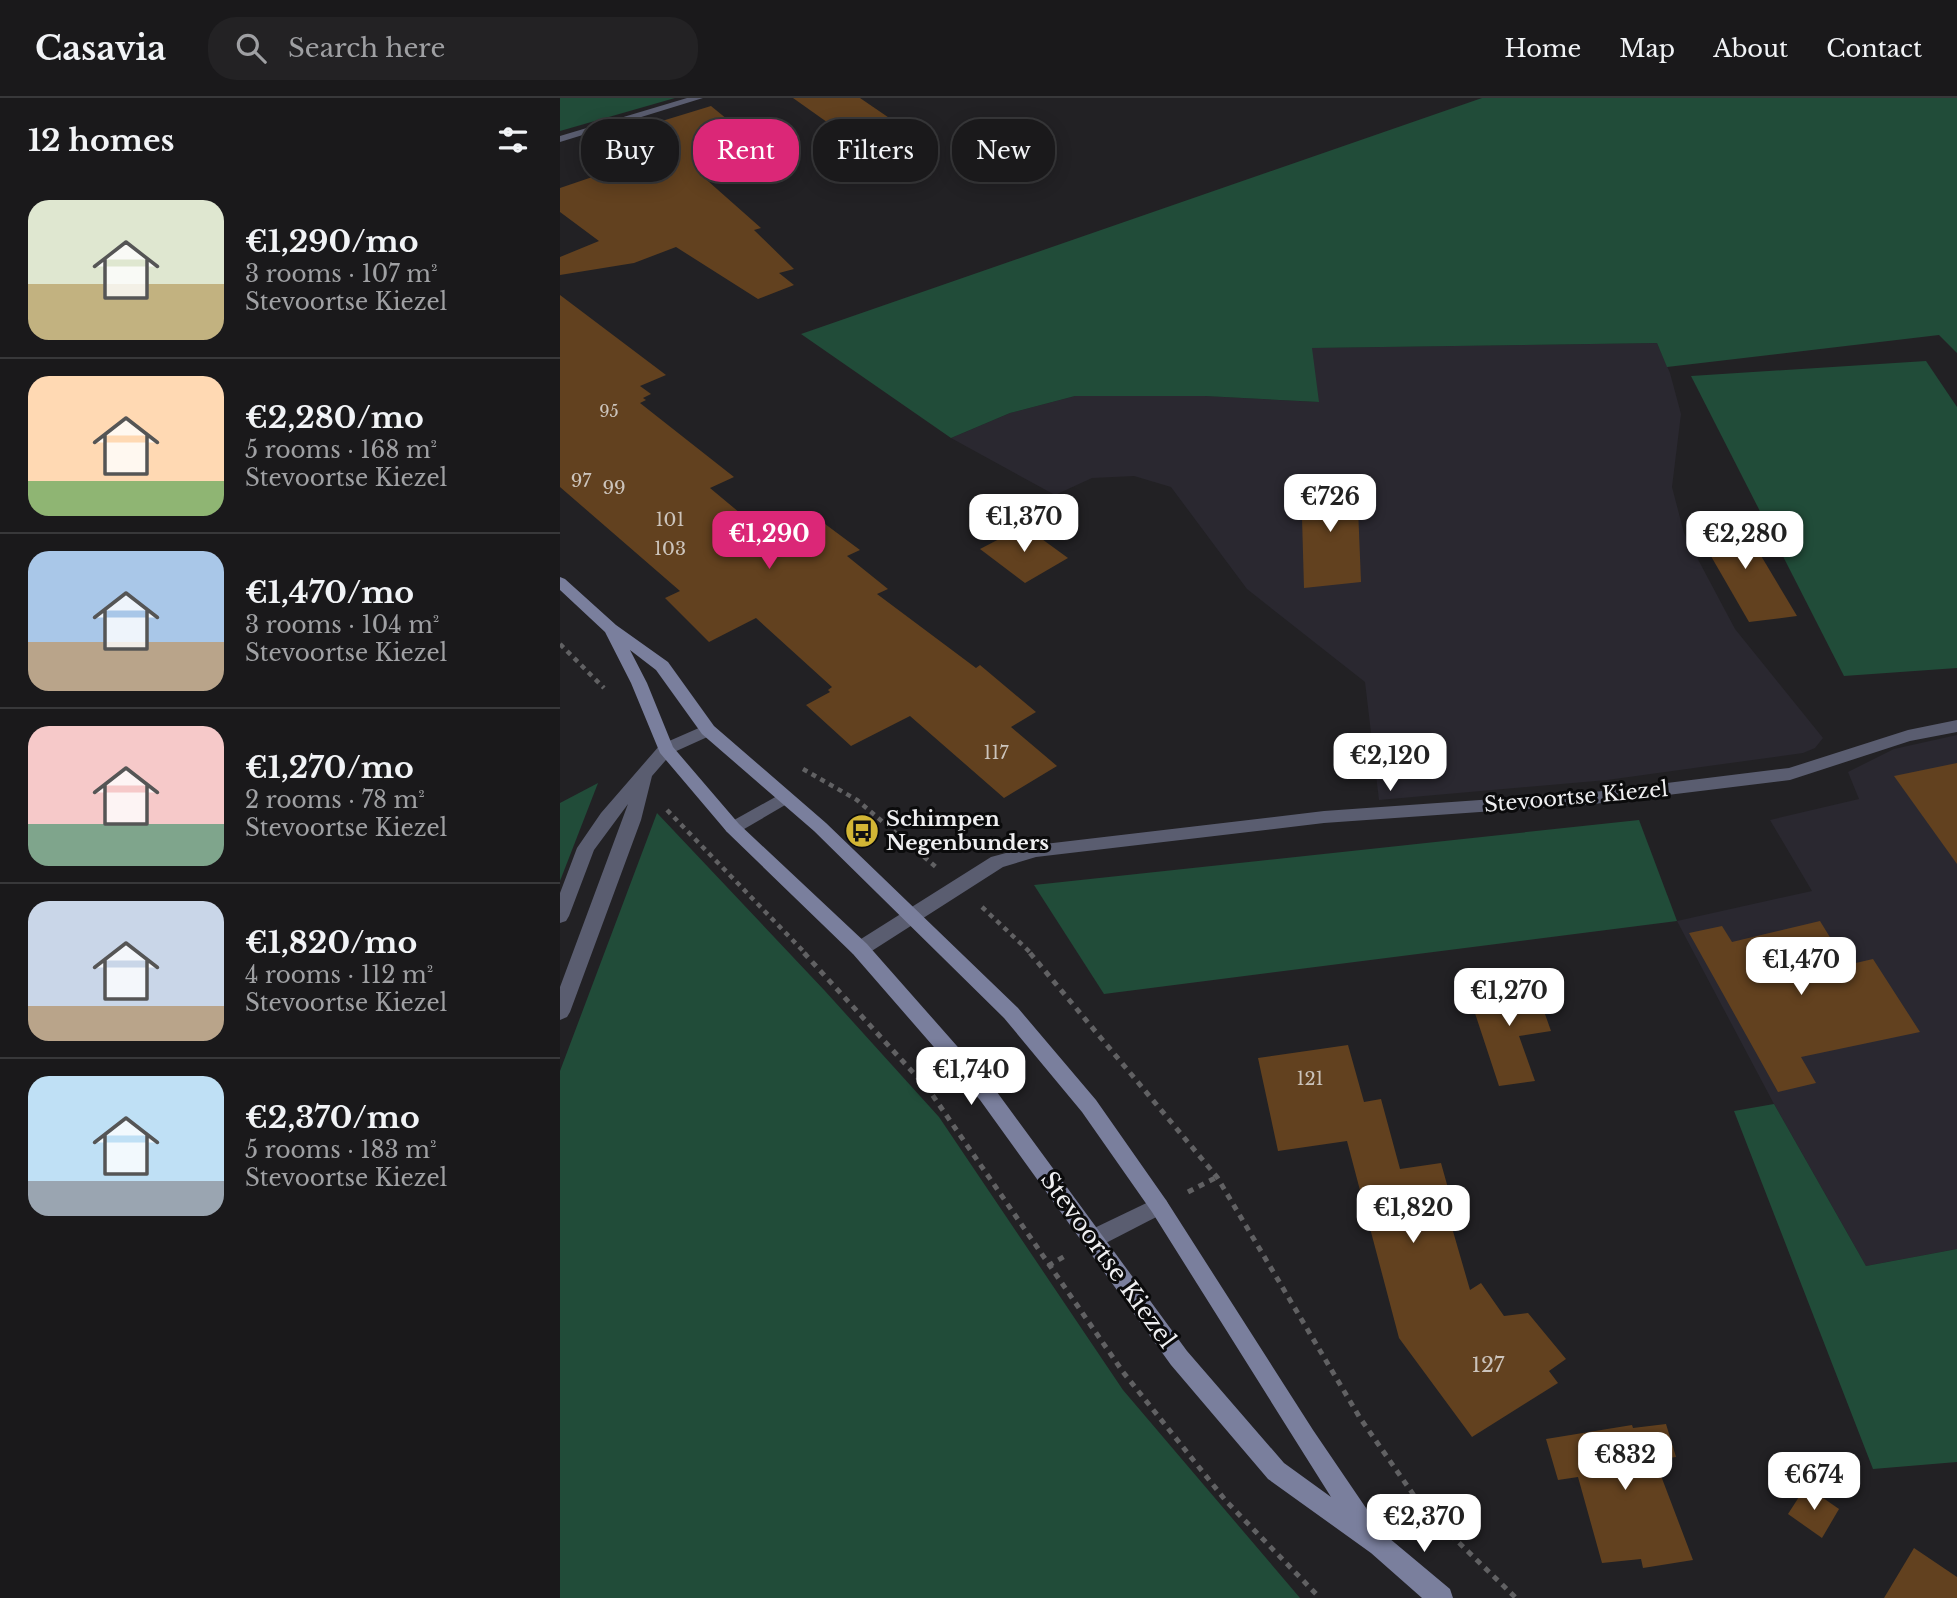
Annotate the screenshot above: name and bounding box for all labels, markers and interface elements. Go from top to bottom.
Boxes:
search box [208,17,698,80]
text: Casavia [35,28,166,69]
icon: search [232,29,270,67]
text: Search here [288,32,445,64]
text: Home [1505,34,1581,63]
text: Map [1619,34,1675,63]
text: About [1713,34,1788,63]
text: Contact [1826,34,1922,63]
chip: Buy [581,119,679,182]
chip: Rent [693,119,799,182]
chip: Filters [813,119,938,182]
chip: New [952,119,1055,182]
icon: filters [494,121,532,159]
text: 12 homes [28,122,175,159]
text: €1,290/mo [245,223,419,260]
icon: home [84,228,168,312]
text: 3 rooms · 107 m² [245,260,438,288]
text: Stevoortse Kiezel [245,288,447,316]
text: €2,280/mo [245,399,424,436]
house number: 95 [599,401,619,421]
icon: home [84,404,168,488]
text: 5 rooms · 168 m² [245,436,437,464]
text: Stevoortse Kiezel [245,464,447,492]
house number: 97 [571,470,592,492]
pin: €726 [1289,474,1371,534]
house number: 99 [602,477,626,499]
text: €726 [1300,483,1360,511]
pin: €1,370 [967,494,1081,554]
text: €1,370 [985,503,1063,531]
house number: 101 [656,509,684,531]
pin: €1,290 [712,512,826,571]
pin: €2,280 [1688,512,1802,571]
text: €1,290 [728,520,810,548]
text: €2,280 [1702,520,1788,548]
house number: 103 [654,538,686,560]
text: €1,470/mo [245,574,414,611]
icon: home [84,579,168,663]
text: 3 rooms · 104 m² [245,611,439,639]
text: Stevoortse Kiezel [245,639,447,667]
pin: €2,120 [1333,734,1447,793]
house number: 117 [983,742,1010,764]
text: €2,120 [1350,742,1430,770]
text: €1,270/mo [245,749,414,786]
icon: home [84,754,168,838]
street label: Stevoortse Kiezel [1483,776,1669,818]
text: 2 rooms · 78 m² [245,786,425,814]
place label: Schimpen Negenbunders [886,806,1049,856]
bus stop icon: Schimpen Negenbunders [843,812,881,850]
text: Stevoortse Kiezel [245,814,447,842]
text: €1,820/mo [245,924,417,961]
icon: home [84,929,168,1013]
pin: €1,470 [1744,937,1858,997]
text: €1,470 [1762,946,1840,974]
text: 4 rooms · 112 m² [245,961,433,989]
pin: €1,270 [1452,968,1566,1028]
text: €1,270 [1470,977,1548,1005]
text: Stevoortse Kiezel [245,989,447,1017]
pin: €1,740 [914,1048,1028,1107]
text: €1,740 [932,1056,1010,1084]
house number: 121 [1296,1068,1324,1090]
text: €2,370/mo [245,1099,420,1136]
icon: home [84,1104,168,1188]
text: 5 rooms · 183 m² [245,1136,437,1164]
text: Stevoortse Kiezel [245,1164,447,1192]
street label: Stevoortse Kiezel [1035,1166,1182,1354]
pin: €1,820 [1356,1186,1470,1245]
text: €1,820 [1373,1194,1453,1222]
house number: 127 [1472,1352,1505,1378]
pin: €832 [1584,1432,1666,1492]
text: €832 [1594,1441,1656,1469]
pin: €674 [1773,1452,1855,1512]
text: €674 [1784,1461,1844,1489]
pin: €2,370 [1367,1494,1481,1554]
text: €2,370 [1383,1503,1465,1531]

